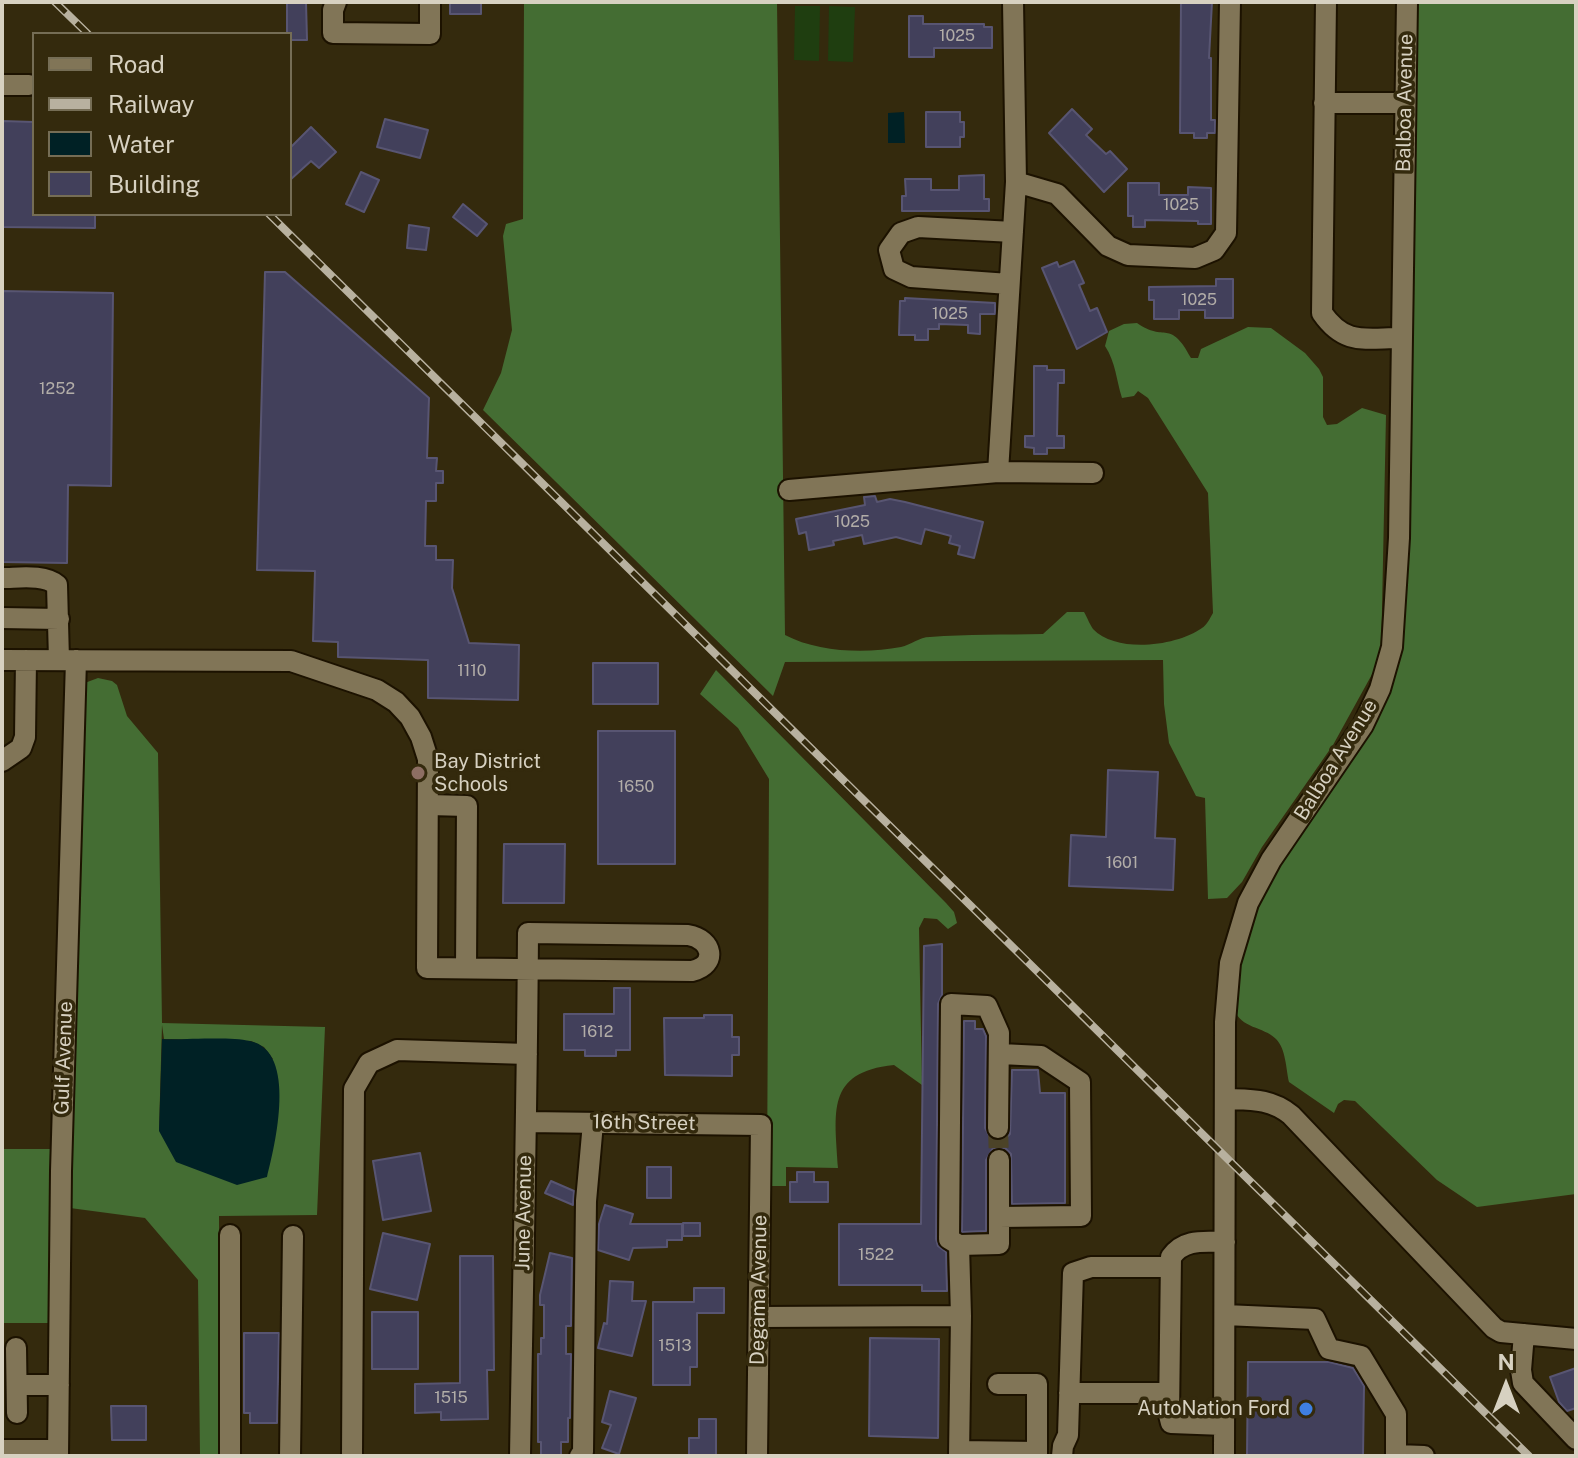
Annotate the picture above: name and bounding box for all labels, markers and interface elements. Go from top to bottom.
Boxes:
house number: 1025 [939,26,975,46]
legend [32,32,292,216]
street label: Balboa Avenue [1392,34,1418,172]
text: Road [108,50,165,78]
text: Railway [108,90,194,118]
text: Water [108,130,175,158]
text: Building [108,170,200,198]
house number: 1025 [1163,195,1199,215]
house number: 1025 [1181,290,1217,310]
house number: 1025 [932,304,968,324]
house number: 1252 [39,379,75,399]
house number: 1025 [834,512,870,532]
house number: 1110 [457,661,487,681]
street label: Balboa Avenue [1289,695,1383,825]
place label: Bay District Schools [434,750,541,797]
marker: Bay District Schools [409,764,427,782]
house number: 1650 [618,777,654,797]
house number: 1601 [1106,853,1138,873]
street label: Gulf Avenue [50,1001,78,1115]
house number: 1612 [581,1022,613,1042]
street label: 16th Street [592,1110,696,1136]
street label: June Avenue [511,1155,537,1271]
street label: Degama Avenue [746,1215,772,1365]
house number: 1522 [858,1245,894,1265]
house number: 1513 [658,1336,692,1356]
north arrow [1466,1346,1546,1426]
text: N [1497,1349,1515,1375]
house number: 1515 [434,1388,468,1408]
place label: AutoNation Ford [1137,1397,1290,1421]
marker: AutoNation Ford [1297,1400,1315,1418]

